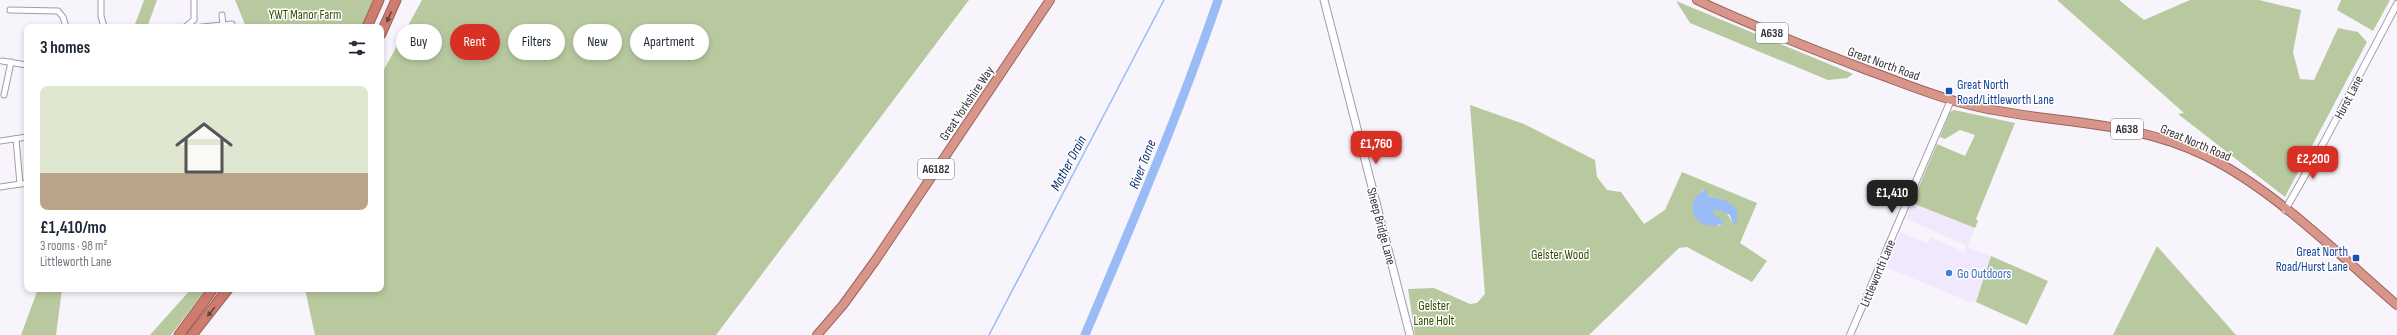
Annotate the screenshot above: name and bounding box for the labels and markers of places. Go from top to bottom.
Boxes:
place label: Great North Road/Littleworth Lane [1957,77,2054,108]
marker: Great North Road/Littleworth Lane [1944,86,1954,96]
pin: £1,760 [1343,131,1409,165]
pin: £2,200 [2280,146,2346,180]
pin: £1,410 [1859,180,1925,214]
place label: Great North Road/Hurst Lane [2276,244,2348,275]
marker: Great North Road/Hurst Lane [2351,253,2361,263]
place label: Go Outdoors [1957,266,2011,282]
marker: Go Outdoors [1944,268,1954,278]

